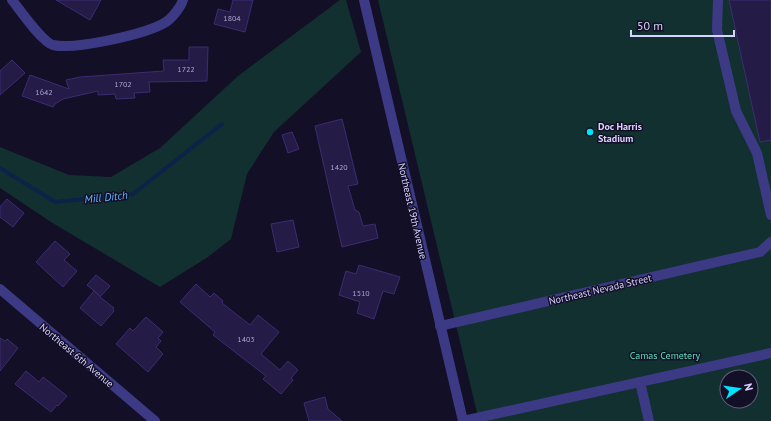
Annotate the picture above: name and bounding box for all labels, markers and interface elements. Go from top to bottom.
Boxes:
scale bar [631,12,734,38]
house number: 1804 [223,13,241,23]
text: 50 m [637,18,663,33]
house number: 1722 [177,64,195,74]
house number: 1702 [114,79,132,89]
house number: 1642 [35,87,53,97]
place label: Doc Harris Stadium [598,120,642,145]
marker: Doc Harris Stadium [585,127,595,137]
house number: 1420 [330,162,348,172]
street label: Northeast 19th Avenue [395,162,430,260]
water label: Mill Ditch [84,188,129,206]
street label: Northeast Nevada Street [548,271,653,308]
house number: 1510 [352,288,370,298]
street label: Northeast 6th Avenue [37,321,116,390]
house number: 1403 [237,334,255,344]
park label: Camas Cemetery [630,349,701,362]
north arrow [719,369,759,409]
text: N [741,382,756,392]

